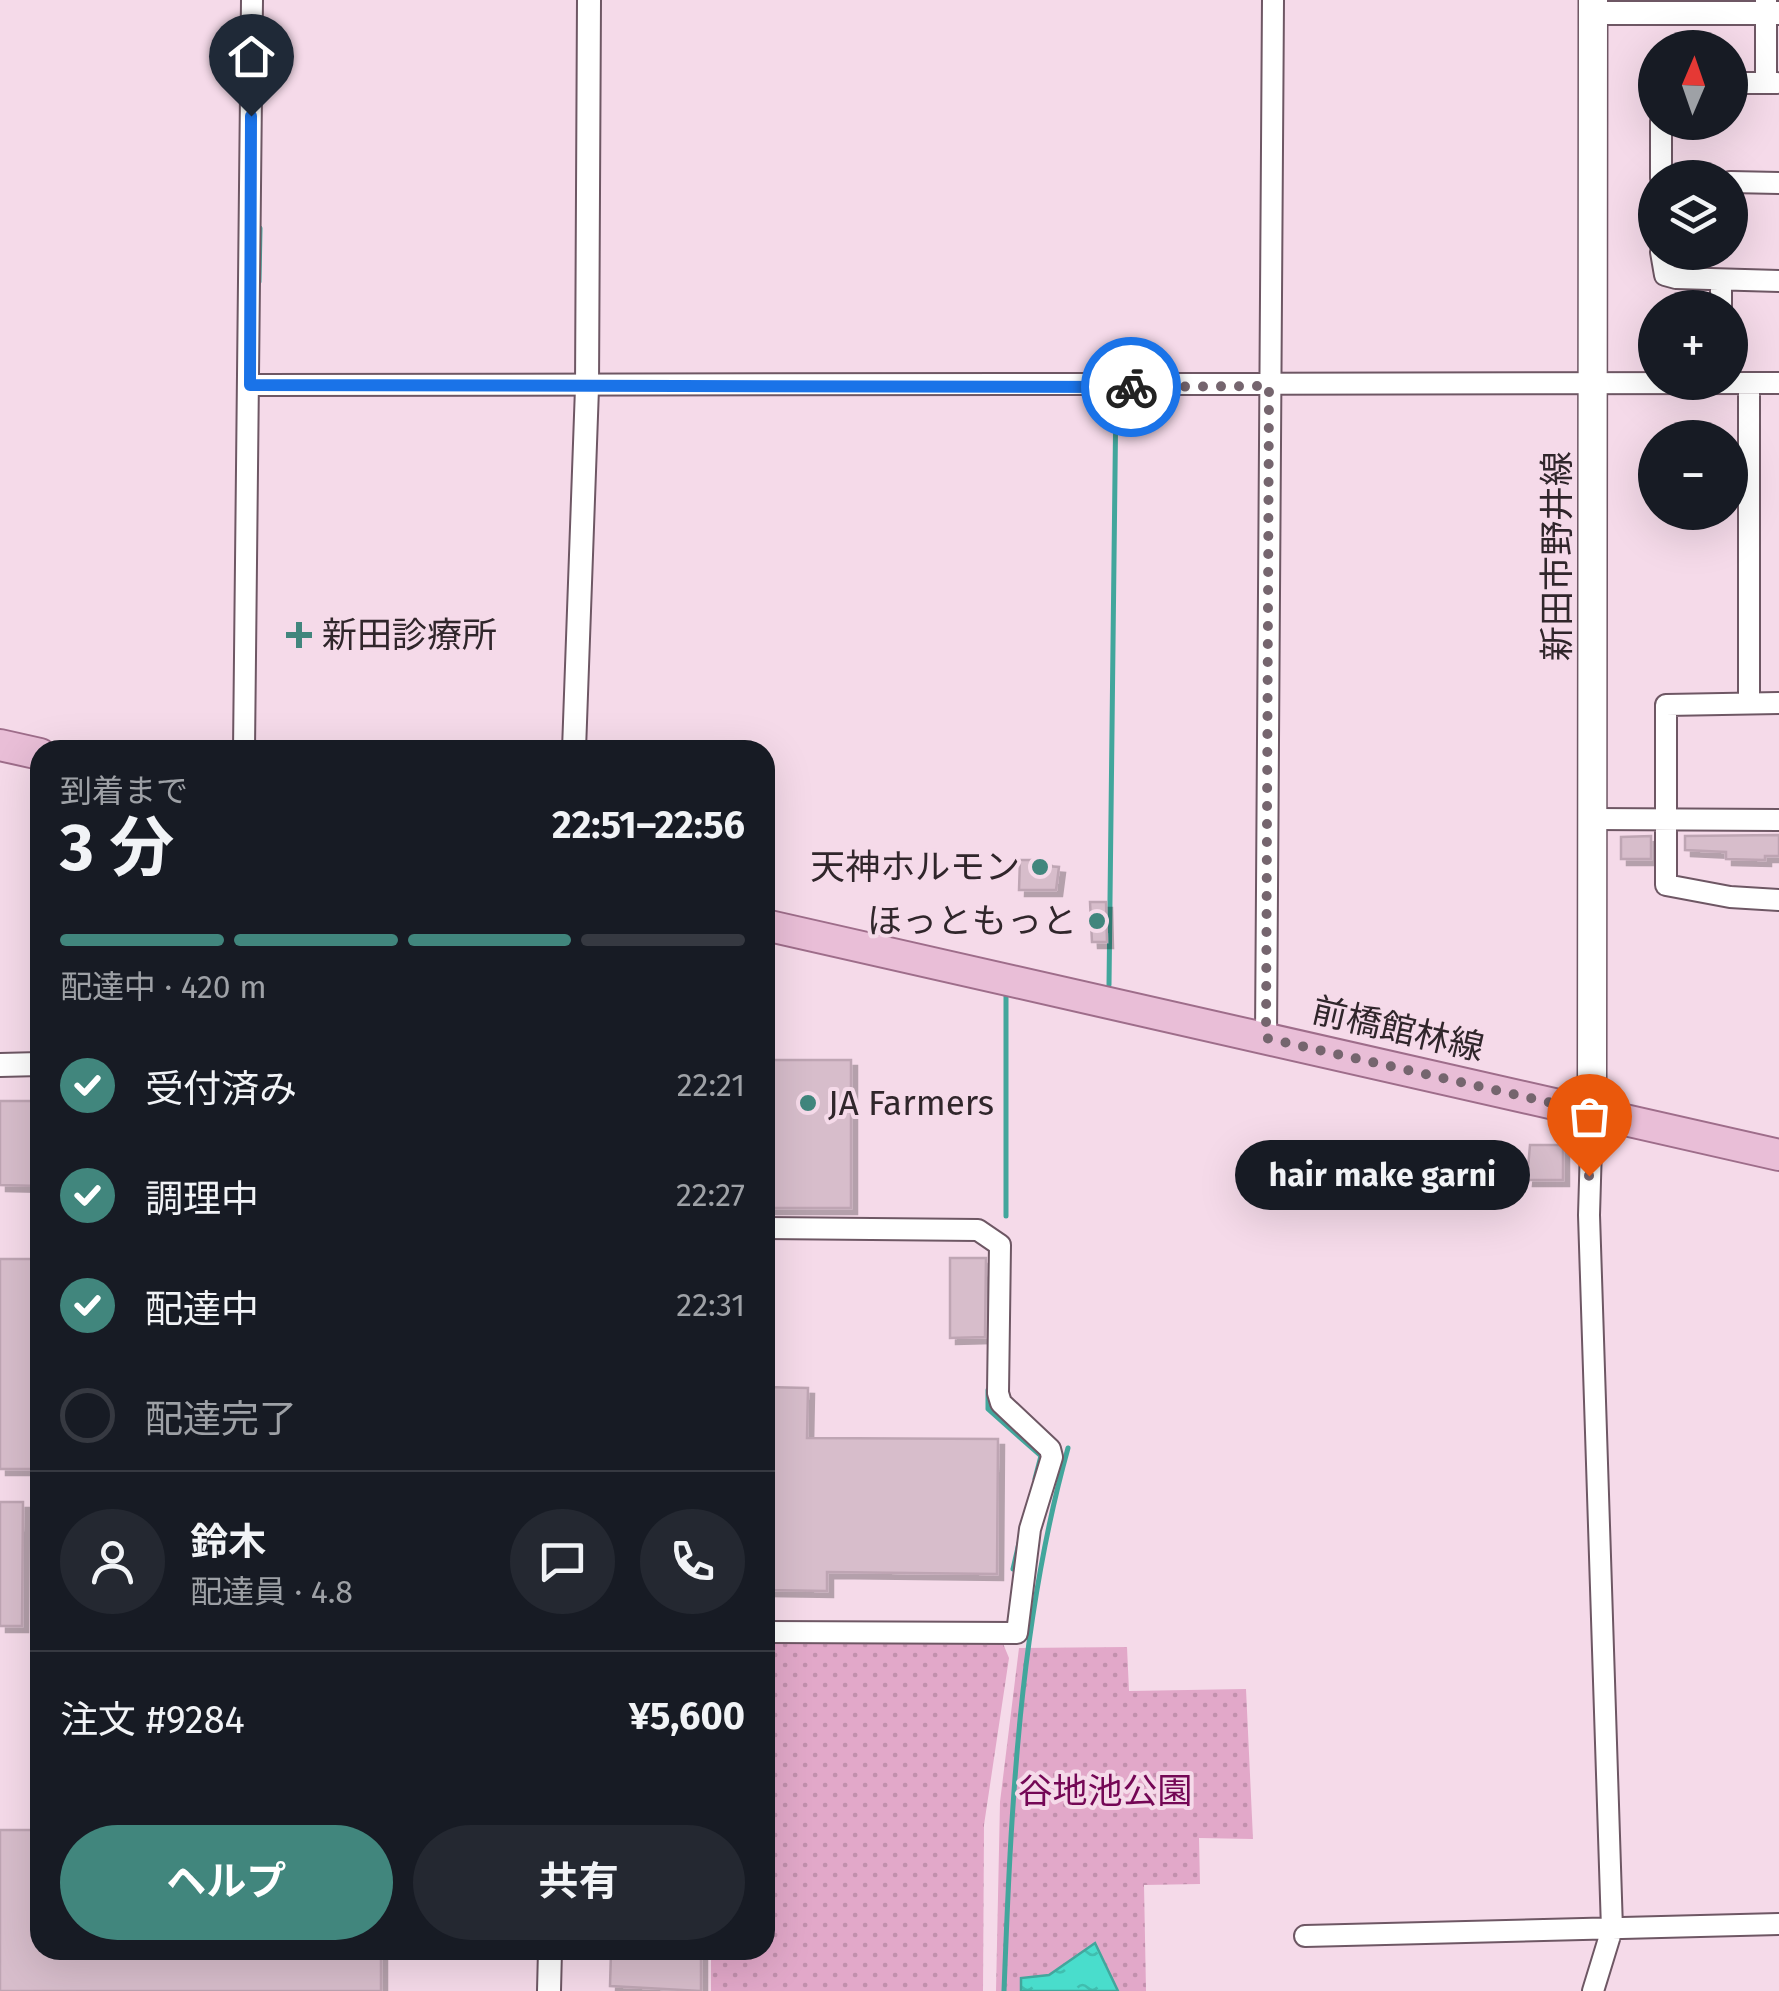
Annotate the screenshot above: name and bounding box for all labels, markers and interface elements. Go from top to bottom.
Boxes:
pin [209,14,294,117]
icon: home [224,29,279,84]
north arrow [1638,30,1748,140]
map controls [1638,30,1748,530]
button: layers [1638,160,1748,270]
button: + [1638,290,1748,400]
courier [1081,337,1181,437]
icon: bike [1104,360,1159,415]
button: − [1638,420,1748,530]
street label: 新田市野井線 [1536,451,1578,661]
place label: 新田診療所 [322,614,497,656]
marker: 新田診療所 [286,622,312,648]
text: 到着まで [60,772,188,810]
text: 22:51–22:56 [552,802,745,848]
text: 3 分 [60,809,174,887]
place label: 天神ホルモン [810,846,1020,888]
marker: 天神ホルモン [1029,856,1051,878]
place label: ほっともっと [867,900,1077,942]
marker: ほっともっと [1086,910,1108,932]
text: 配達中 · 420 m [60,968,267,1006]
street label: 前橋館林線 [1308,989,1488,1069]
icon: check [60,1058,115,1113]
text: 受付済み [145,1066,297,1112]
text: 22:21 [677,1066,745,1104]
pin [1547,1074,1632,1177]
place label: JA Farmers [828,1082,994,1124]
icon: bag [1562,1089,1617,1144]
marker: JA Farmers [797,1092,819,1114]
callout: hair make garni [1234,1141,1529,1211]
text: hair make garni [1269,1156,1496,1194]
icon: check [60,1168,115,1223]
text: 調理中 [145,1176,259,1222]
text: 22:27 [676,1176,745,1214]
icon: check [60,1278,115,1333]
text: 配達中 [145,1286,259,1332]
text: 22:31 [676,1286,745,1324]
text: 配達完了 [145,1396,297,1442]
button: person [60,1509,165,1614]
button: chat [510,1509,615,1614]
button: phone [640,1509,745,1614]
text: 鈴木 [190,1519,266,1565]
text: 配達員 · 4.8 [190,1573,353,1611]
text: ¥5,600 [629,1693,745,1739]
text: 注文 #9284 [60,1697,245,1743]
park label: 谷地池公園 [1017,1770,1193,1812]
button: ヘルプ [60,1825,393,1940]
button: 共有 [413,1825,745,1940]

